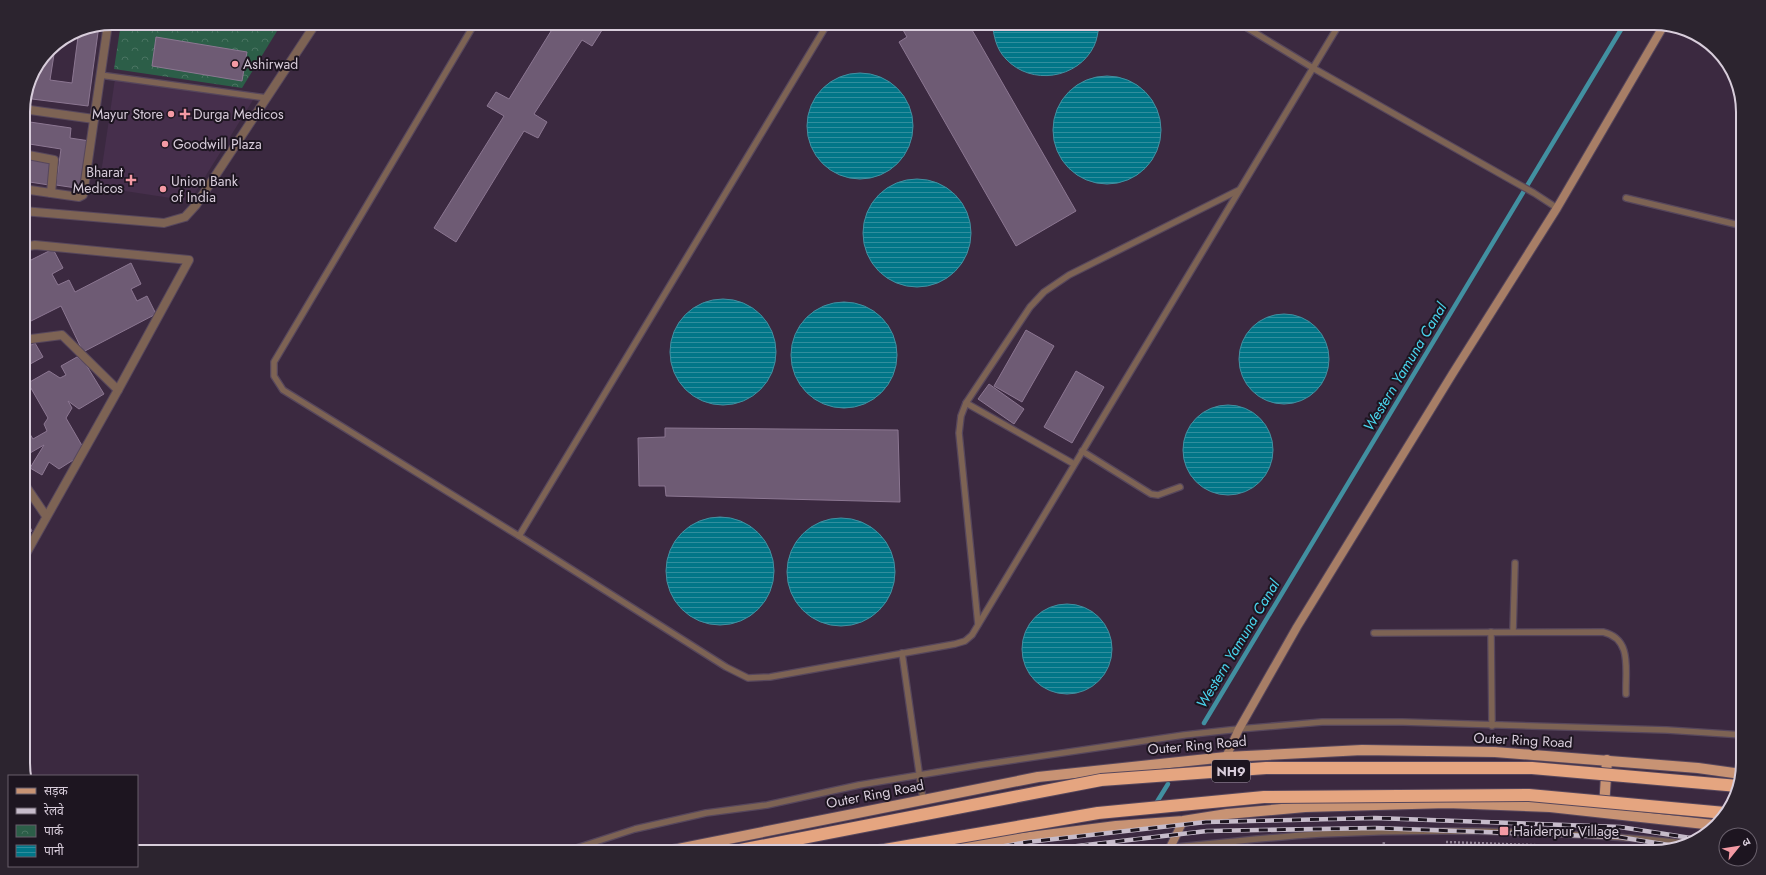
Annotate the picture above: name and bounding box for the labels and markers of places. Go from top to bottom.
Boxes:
place label: Ashirwad [243,54,298,74]
marker: Ashirwad [230,59,240,69]
place label: Mayur Store [92,104,163,124]
place label: Durga Medicos [193,104,284,124]
marker: Mayur Store [166,109,176,119]
marker: Durga Medicos [180,109,190,119]
place label: Goodwill Plaza [173,134,262,154]
marker: Goodwill Plaza [160,139,170,149]
place label: Bharat Medicos [73,162,124,198]
place label: Union Bank of India [171,171,239,207]
marker: Bharat Medicos [126,175,136,185]
marker: Union Bank of India [158,184,168,194]
place label: Haiderpur Village [1513,821,1619,841]
marker: Haiderpur Village [1498,825,1510,837]

